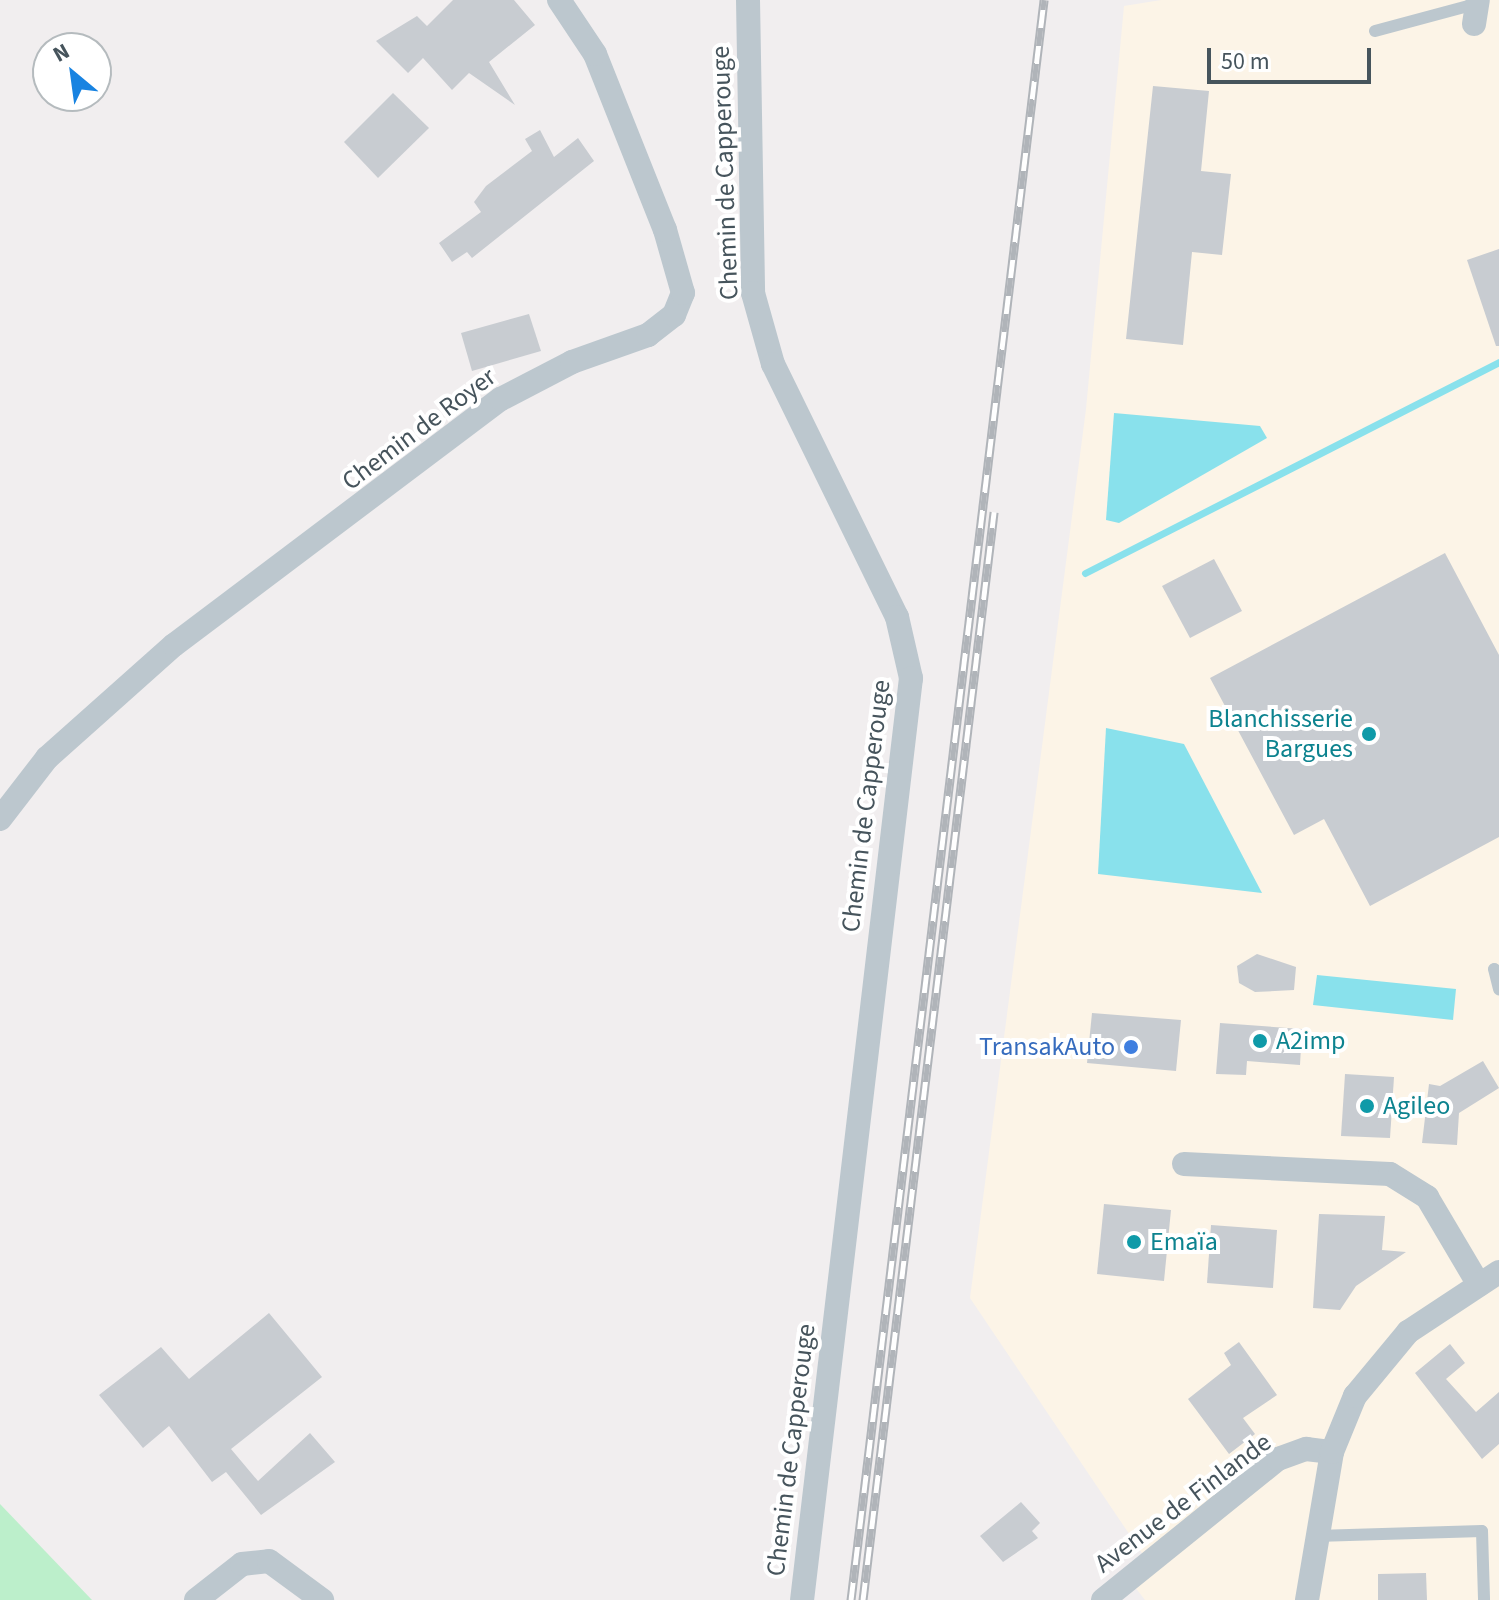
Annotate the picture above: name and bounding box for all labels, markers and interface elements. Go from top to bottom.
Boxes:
north arrow [32,32,112,112]
scale bar [1211,32,1375,82]
text: N [47,35,75,70]
text: 50 m [1221,44,1270,79]
street label: Chemin de Capperouge [705,45,745,301]
street label: Chemin de Royer [336,361,502,497]
street label: Chemin de Capperouge [835,678,897,934]
place label: Blanchisserie Bargues [1208,703,1353,764]
marker: Blanchisserie Bargues [1360,725,1378,743]
place label: A2imp [1276,1025,1345,1057]
place label: TransakAuto [979,1031,1115,1063]
marker: A2imp [1251,1032,1269,1050]
marker: TransakAuto [1122,1038,1140,1056]
place label: Agileo [1383,1090,1450,1122]
marker: Agileo [1358,1097,1376,1115]
place label: Emaïa [1150,1226,1218,1258]
marker: Emaïa [1125,1233,1143,1251]
street label: Chemin de Capperouge [760,1322,822,1578]
street label: Avenue de Finlande [1089,1427,1277,1579]

